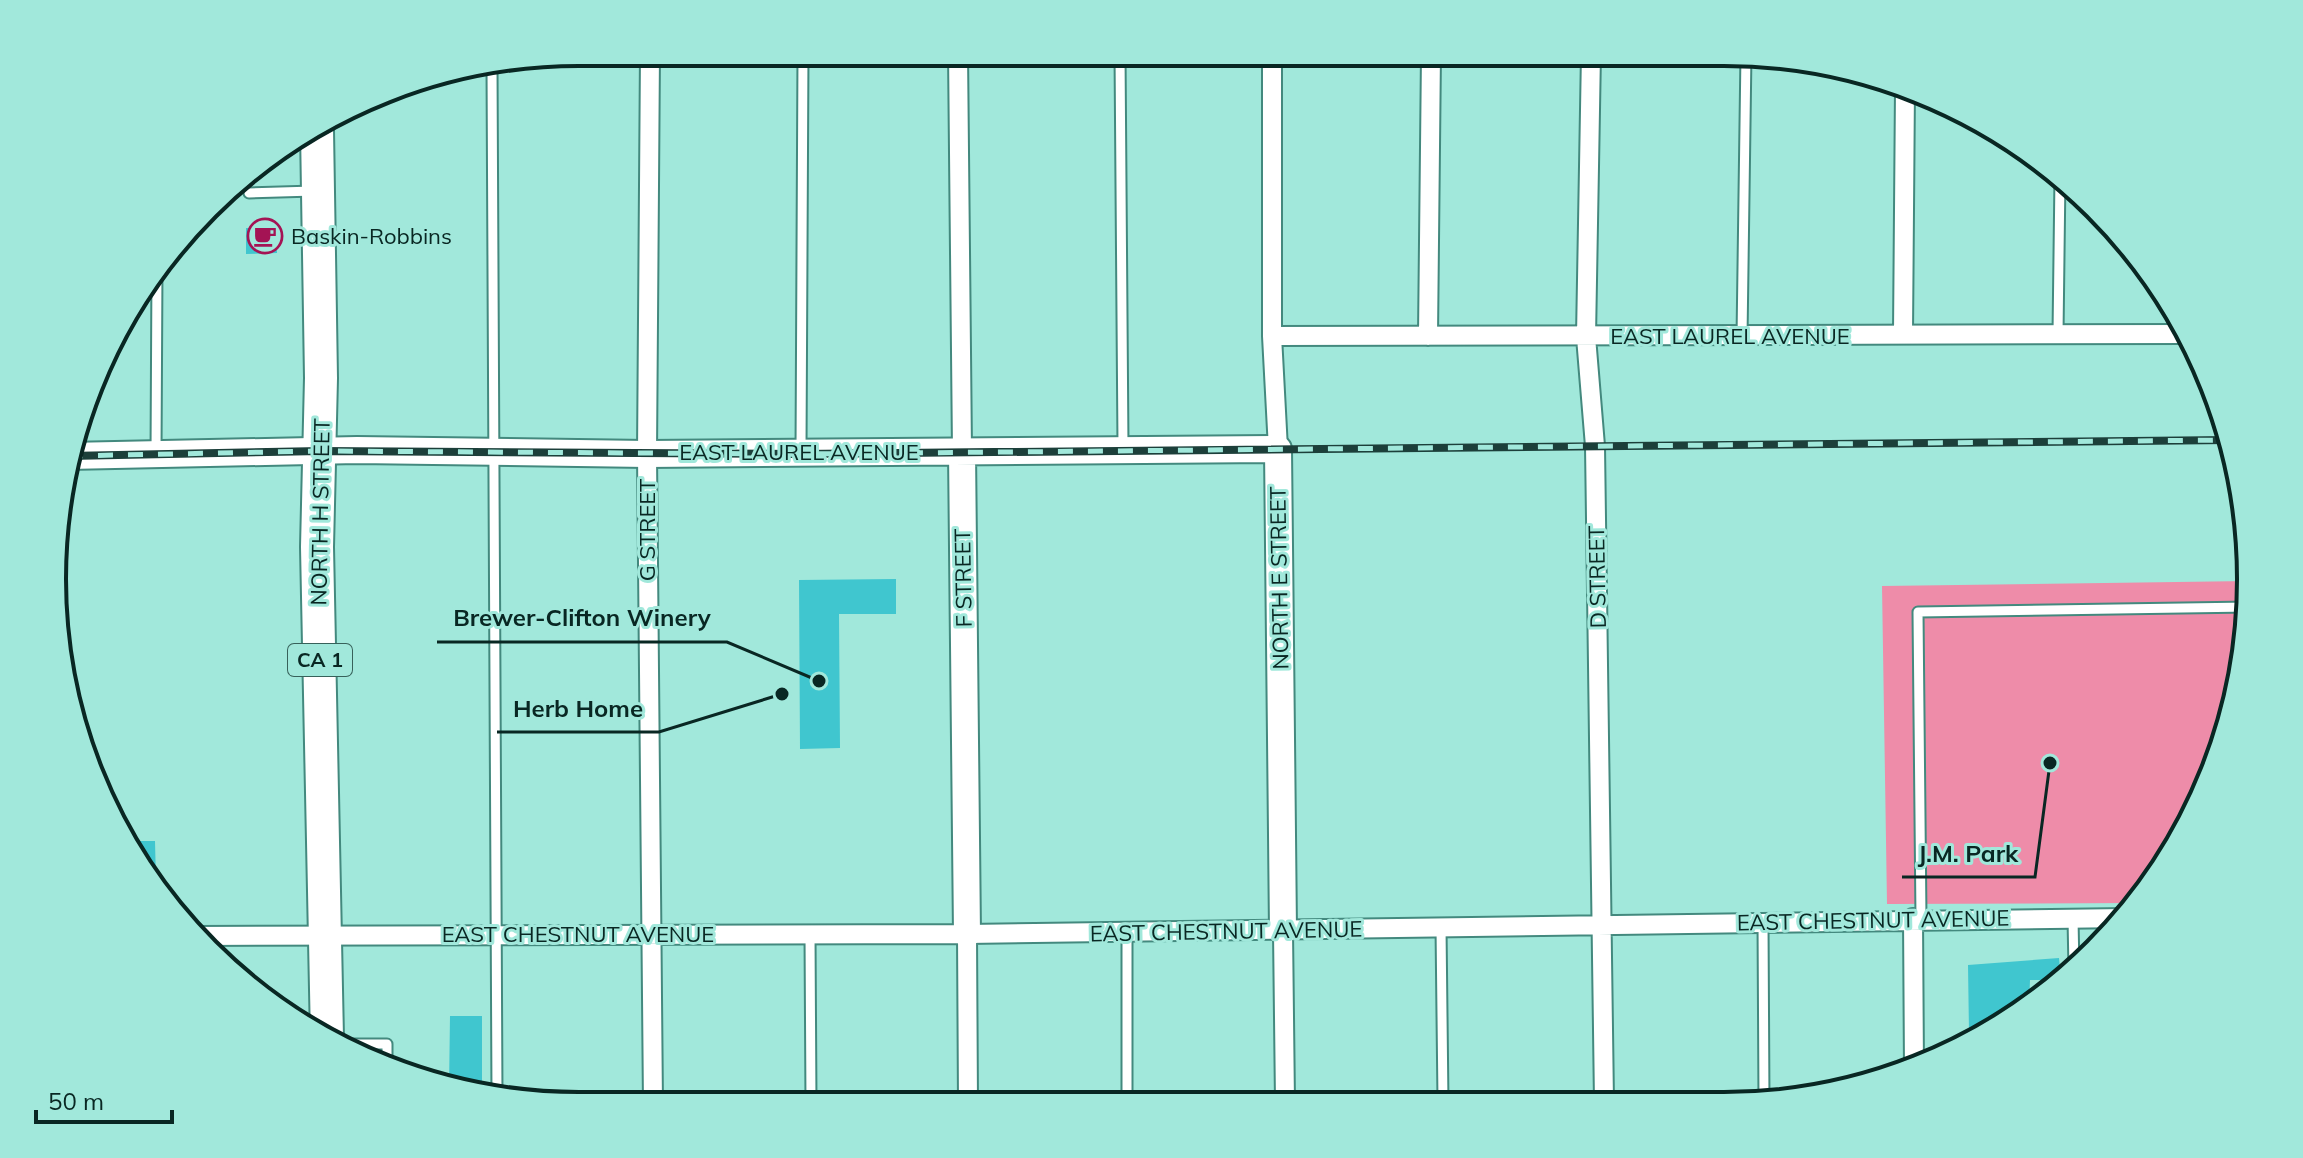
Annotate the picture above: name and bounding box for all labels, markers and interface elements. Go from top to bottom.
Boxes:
cafe icon: Baskin-Robbins [246,217,284,255]
place label: Baskin-Robbins [291,222,452,250]
street label: EAST LAUREL AVENUE [1610,322,1850,350]
street label: NORTH H STREET [304,418,336,606]
street label: EAST LAUREL AVENUE [679,438,919,466]
street label: G STREET [633,479,661,581]
street label: NORTH E STREET [1263,486,1295,670]
street label: D STREET [1582,525,1612,629]
street label: F STREET [948,528,978,628]
callout: Brewer-Clifton Winery [437,594,727,642]
text: Brewer-Clifton Winery [453,602,712,632]
road number: CA 1 [288,644,352,676]
callout: Herb Home [497,684,659,732]
text: Herb Home [513,693,643,723]
callout: J.M. Park [1902,829,2035,877]
text: J.M. Park [1918,838,2019,868]
street label: EAST CHESTNUT AVENUE [1736,904,2010,936]
street label: EAST CHESTNUT AVENUE [1089,915,1363,947]
street label: EAST CHESTNUT AVENUE [442,920,714,948]
scale bar [36,1074,172,1124]
text: 50 m [48,1086,104,1116]

